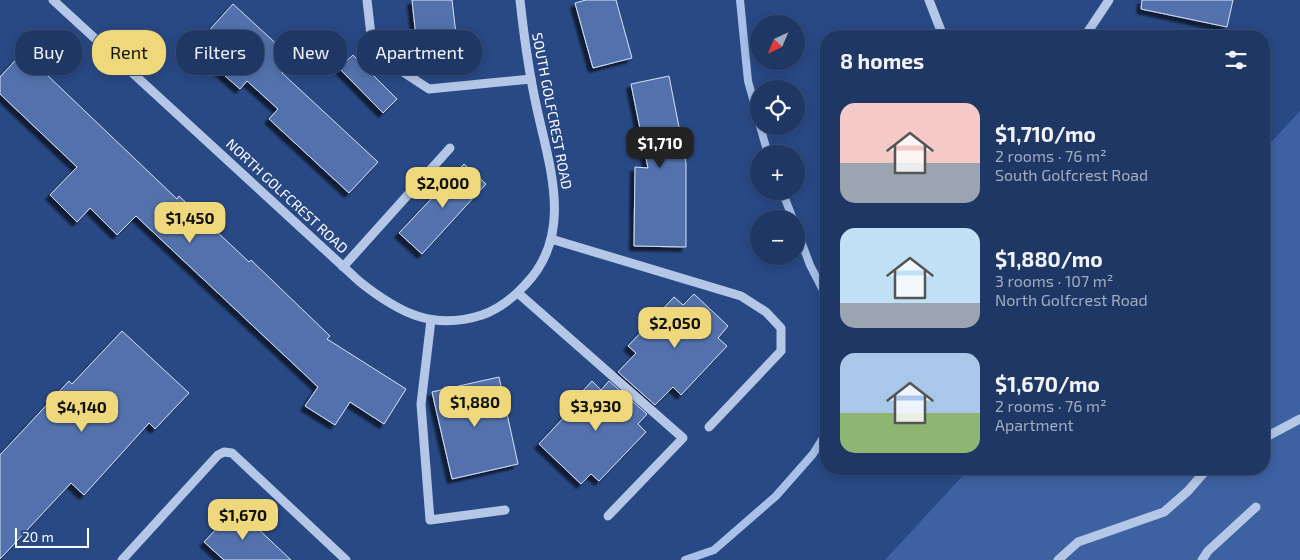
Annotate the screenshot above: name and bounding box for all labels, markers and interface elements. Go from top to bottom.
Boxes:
north arrow [750,15,805,70]
map controls [750,15,805,265]
chip: Buy [15,30,82,75]
chip: Rent [92,30,166,75]
chip: Filters [176,30,264,75]
chip: New [274,30,347,75]
chip: Apartment [357,30,482,75]
street label: SOUTH GOLFCREST ROAD [529,31,576,191]
icon: filters [1222,46,1250,74]
text: 8 homes [840,48,924,73]
button: locate [750,80,805,135]
text: $1,710/mo [995,121,1096,146]
icon: home [880,123,940,183]
pin: $1,710 [619,126,701,169]
text: $1,710 [637,133,683,152]
street label: NORTH GOLFCREST ROAD [223,135,352,257]
button: + [750,145,805,200]
text: 2 rooms · 76 m² [995,146,1107,165]
text: South Golfcrest Road [995,165,1148,184]
pin: $2,000 [402,166,484,209]
text: $2,000 [417,173,469,192]
pin: $1,450 [149,202,231,244]
text: $1,450 [165,208,215,227]
button: − [750,210,805,265]
text: $1,880/mo [995,246,1103,271]
icon: home [880,248,940,308]
text: 3 rooms · 107 m² [995,271,1113,290]
text: North Golfcrest Road [995,290,1148,309]
pin: $2,050 [634,306,716,349]
text: $2,050 [649,313,701,332]
text: $1,670/mo [995,371,1100,396]
icon: home [880,373,940,433]
pin: $1,880 [434,386,516,428]
pin: $4,140 [41,390,123,433]
pin: $3,930 [555,390,637,432]
text: $1,880 [450,392,500,411]
text: $3,930 [571,396,621,415]
text: 2 rooms · 76 m² [995,396,1107,415]
text: $4,140 [57,397,107,416]
text: Apartment [995,415,1074,434]
pin: $1,670 [202,498,284,541]
text: $1,670 [219,505,267,524]
scale bar [15,525,89,548]
text: 20 m [22,528,54,545]

